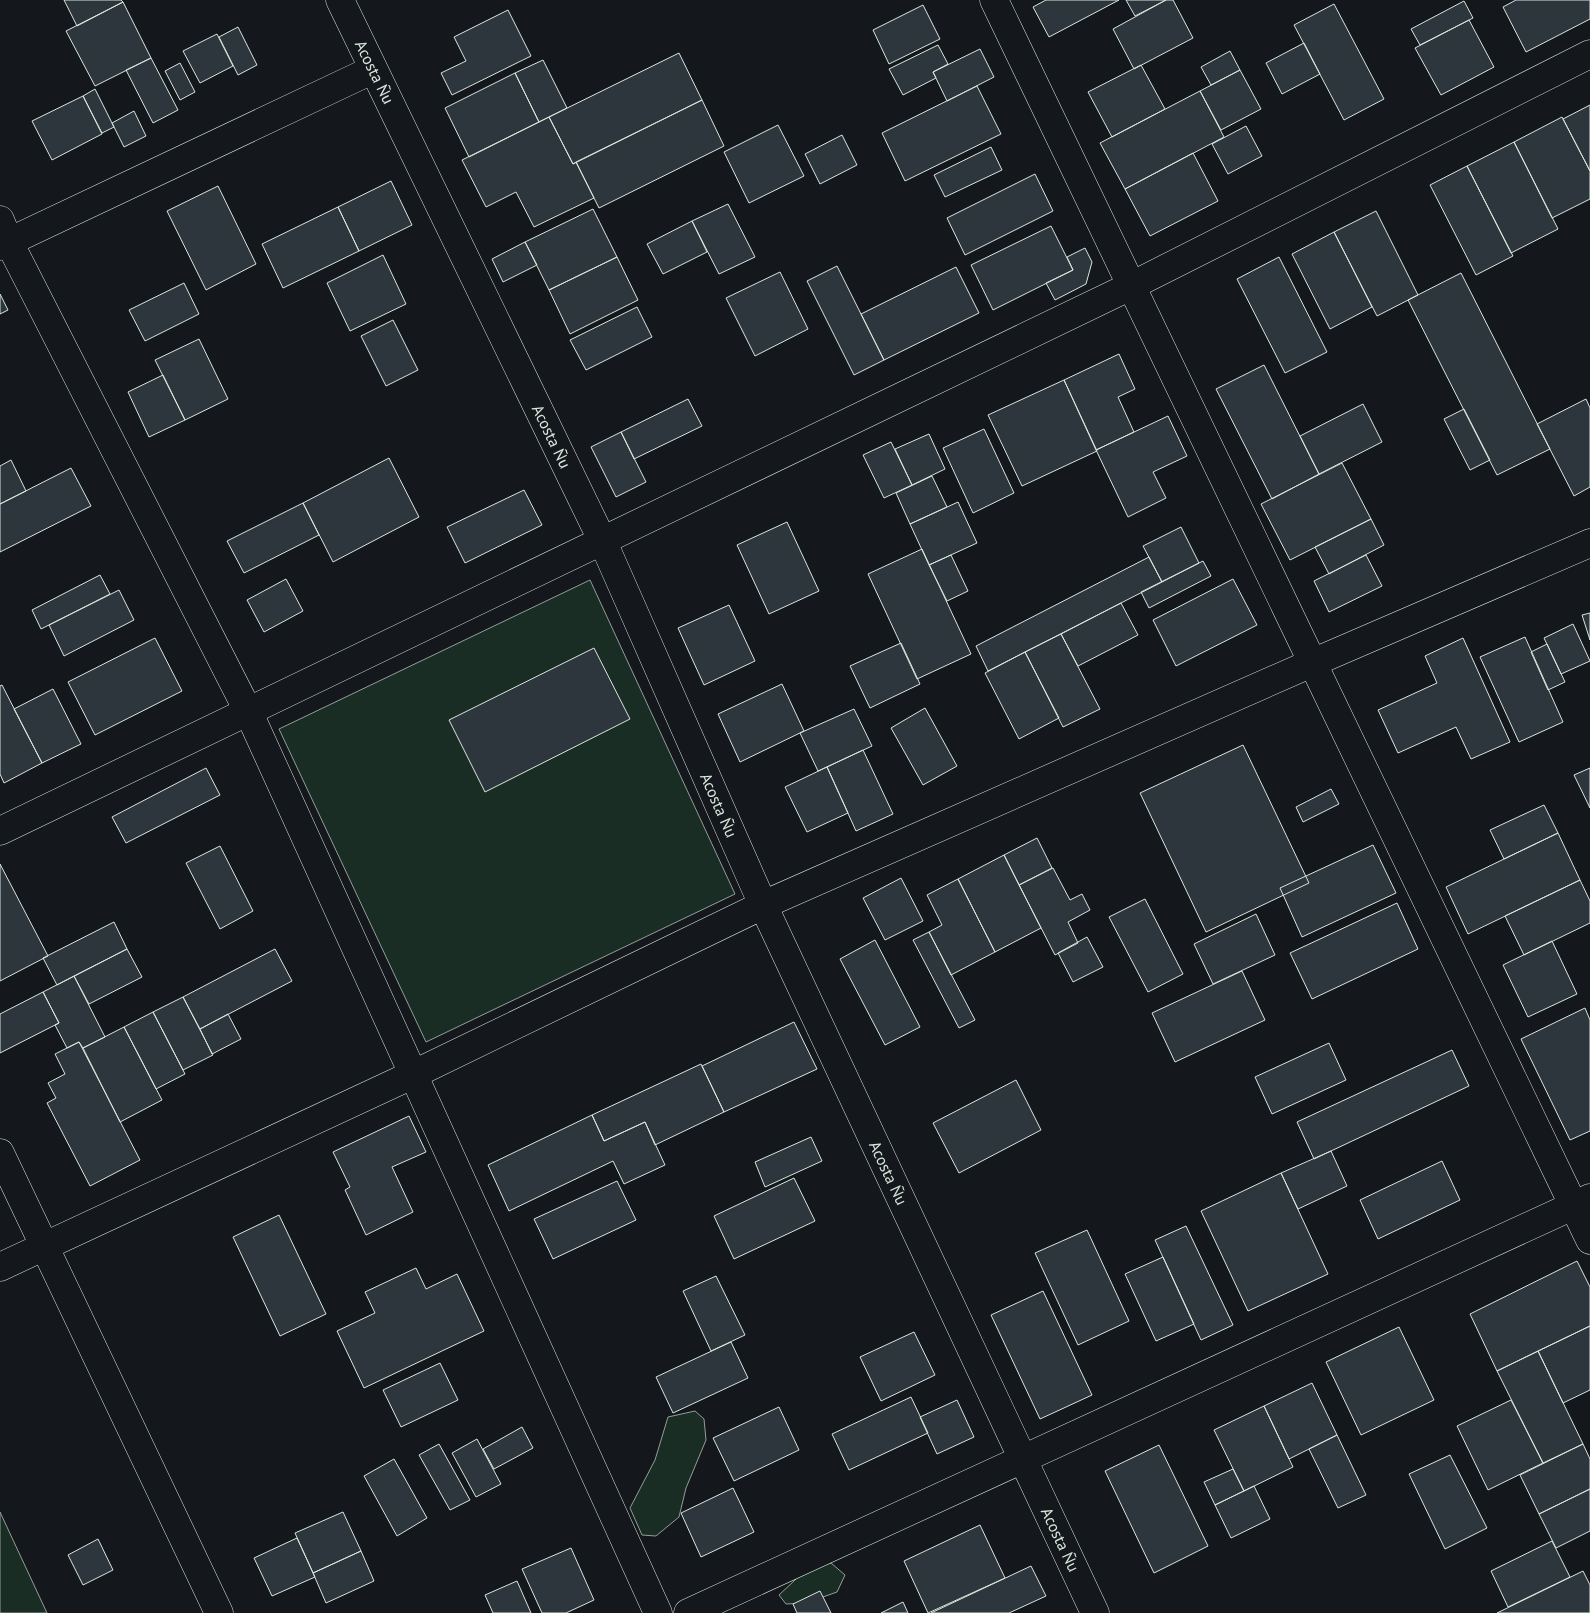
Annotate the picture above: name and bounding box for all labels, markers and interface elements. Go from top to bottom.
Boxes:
street label: Acosta Ñu [351,37,399,107]
street label: Acosta Ñu [528,401,576,471]
street label: Acosta Ñu [696,770,742,840]
street label: Acosta Ñu [865,1138,912,1208]
street label: Acosta Ñu [1037,1504,1084,1575]

